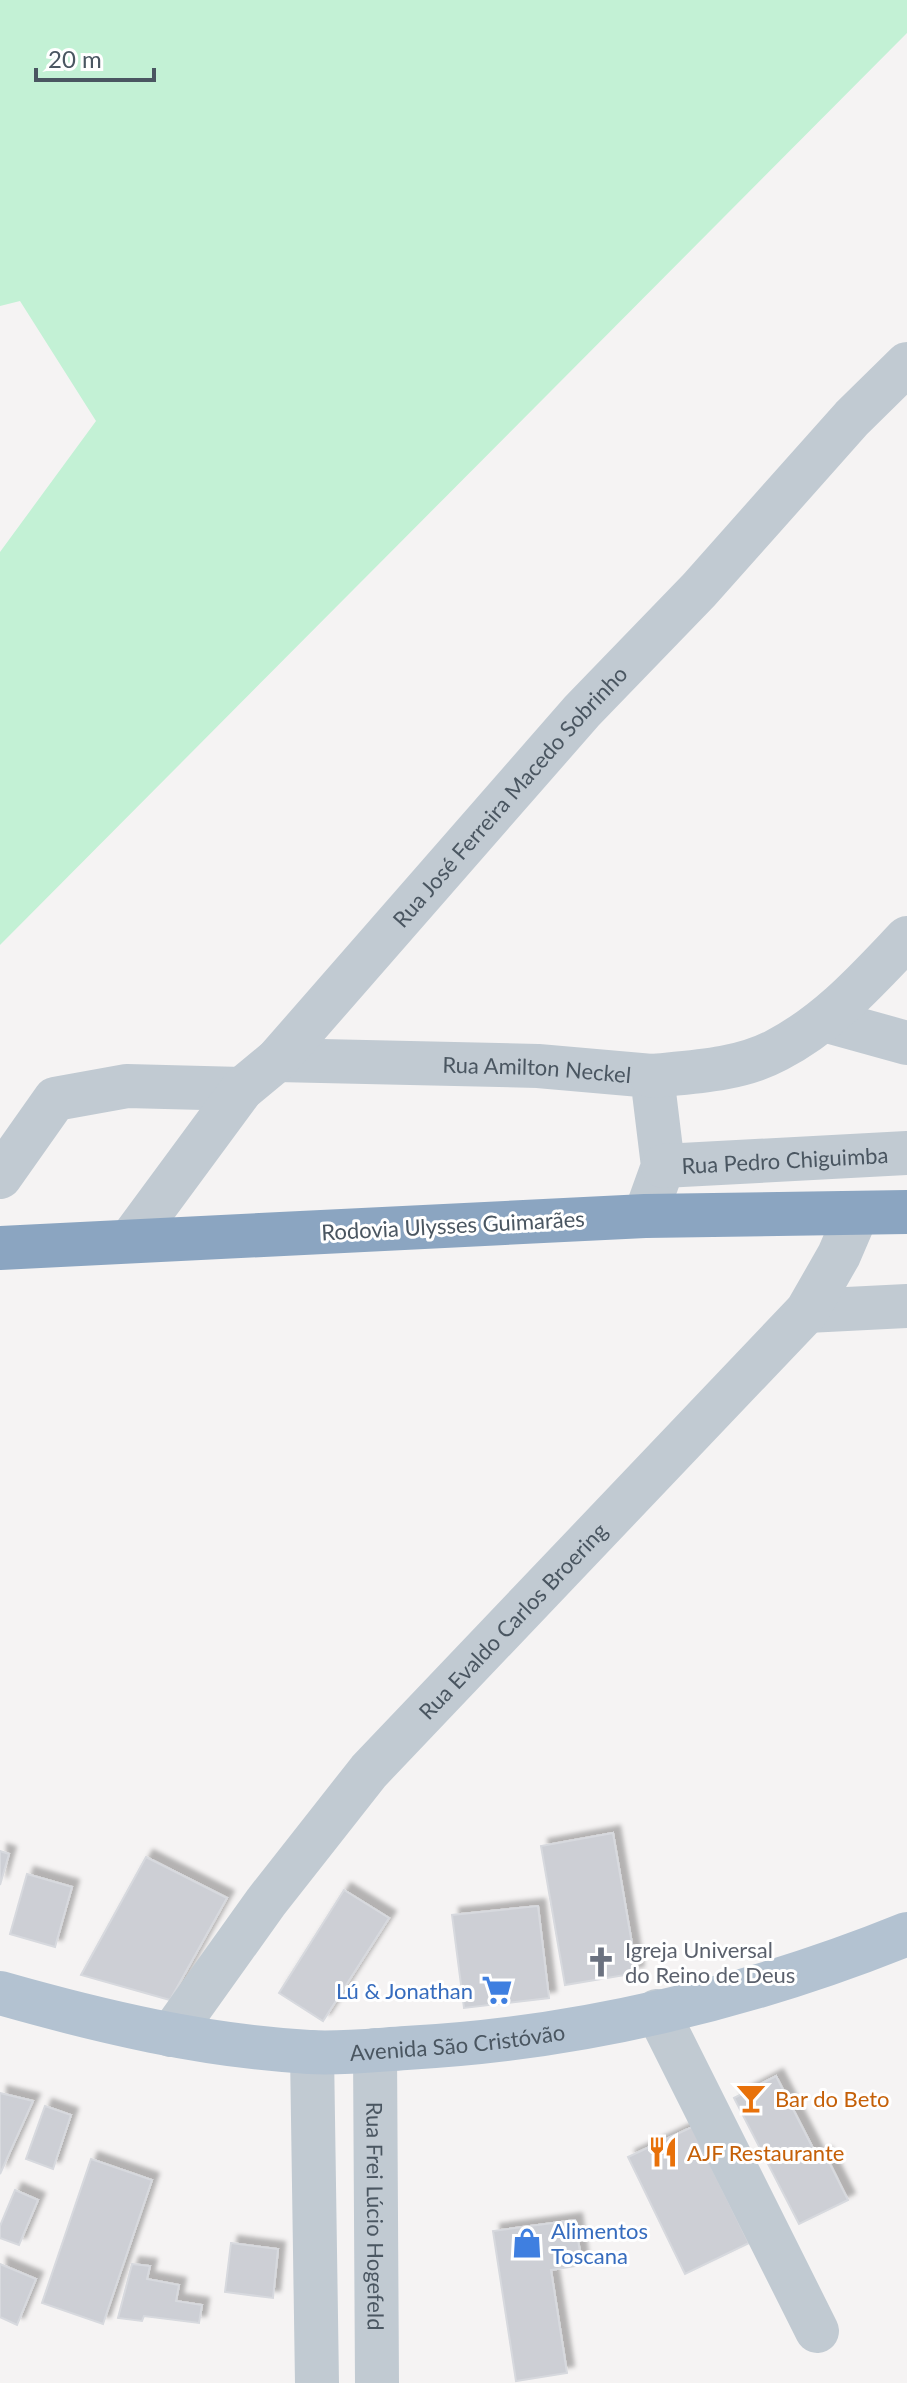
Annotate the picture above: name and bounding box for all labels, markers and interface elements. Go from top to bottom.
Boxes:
scale bar [36,32,154,82]
text: 20 m [48,44,102,73]
street label: Rua José Ferreira Macedo Sobrinho [386,660,632,932]
street label: Rua Amilton Neckel [442,1050,632,1088]
street label: Rua Pedro Chiguimba [681,1141,889,1178]
street label: Rodovia Ulysses Guimarães [321,1205,585,1245]
street label: Rua Evaldo Carlos Broering [412,1516,612,1724]
place label: Igreja Universal do Reino de Deus [625,1936,795,1988]
church icon: Igreja Universal do Reino de Deus [584,1945,618,1979]
supermarket icon: Lú & Jonathan [480,1973,514,2007]
place label: Lú & Jonathan [336,1977,473,2004]
street label: Avenida São Cristóvão [349,2017,567,2065]
bar icon: Bar do Beto [734,2081,768,2115]
place label: Bar do Beto [775,2085,890,2112]
street label: Rua Frei Lúcio Hogefeld [362,2101,390,2330]
restaurant icon: AJF Restaurante [646,2135,680,2169]
place label: AJF Restaurante [687,2139,844,2166]
place label: Alimentos Toscana [551,2217,648,2269]
shop icon: Alimentos Toscana [510,2226,544,2260]

